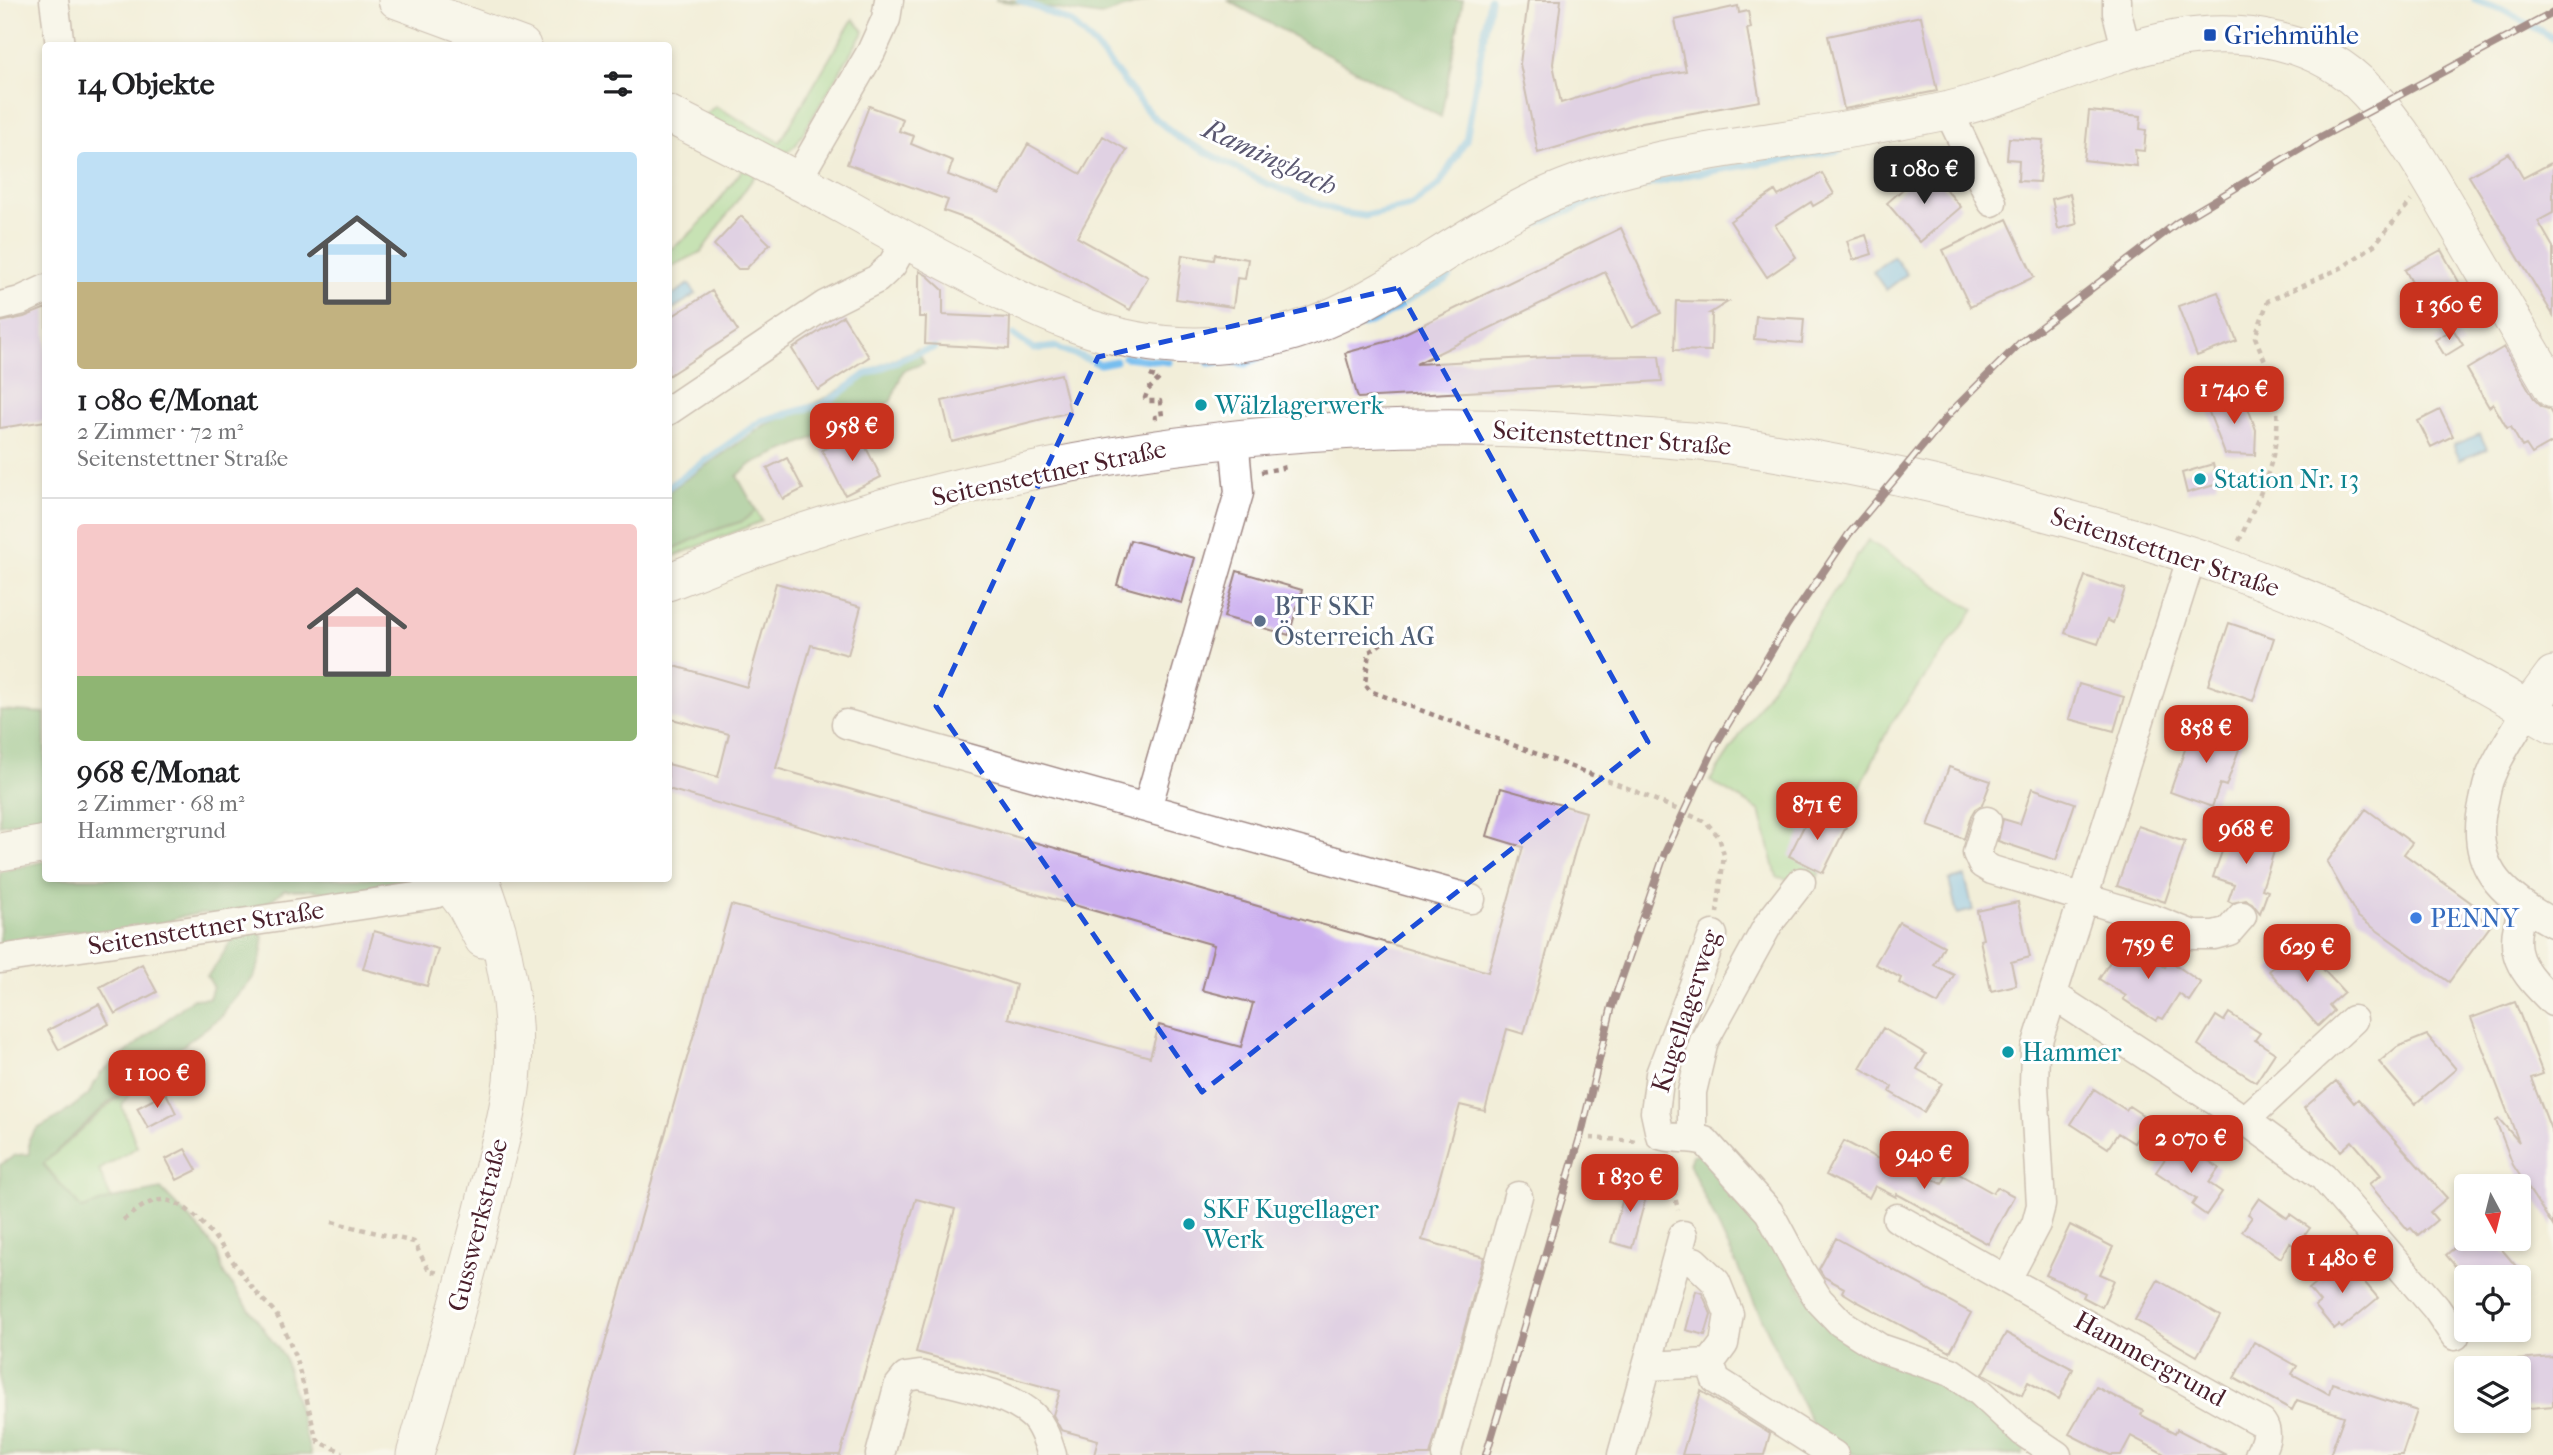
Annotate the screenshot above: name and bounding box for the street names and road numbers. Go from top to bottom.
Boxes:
street label: Seitenstettner Straße [1492,414,1732,462]
street label: Seitenstettner Straße [929,433,1169,513]
street label: Seitenstettner Straße [2047,500,2283,604]
street label: Seitenstettner Straße [86,894,326,962]
street label: Kugellagerweg [1645,924,1727,1096]
street label: Gusswerkstraße [442,1135,515,1315]
street label: Hammergrund [2069,1305,2232,1414]

